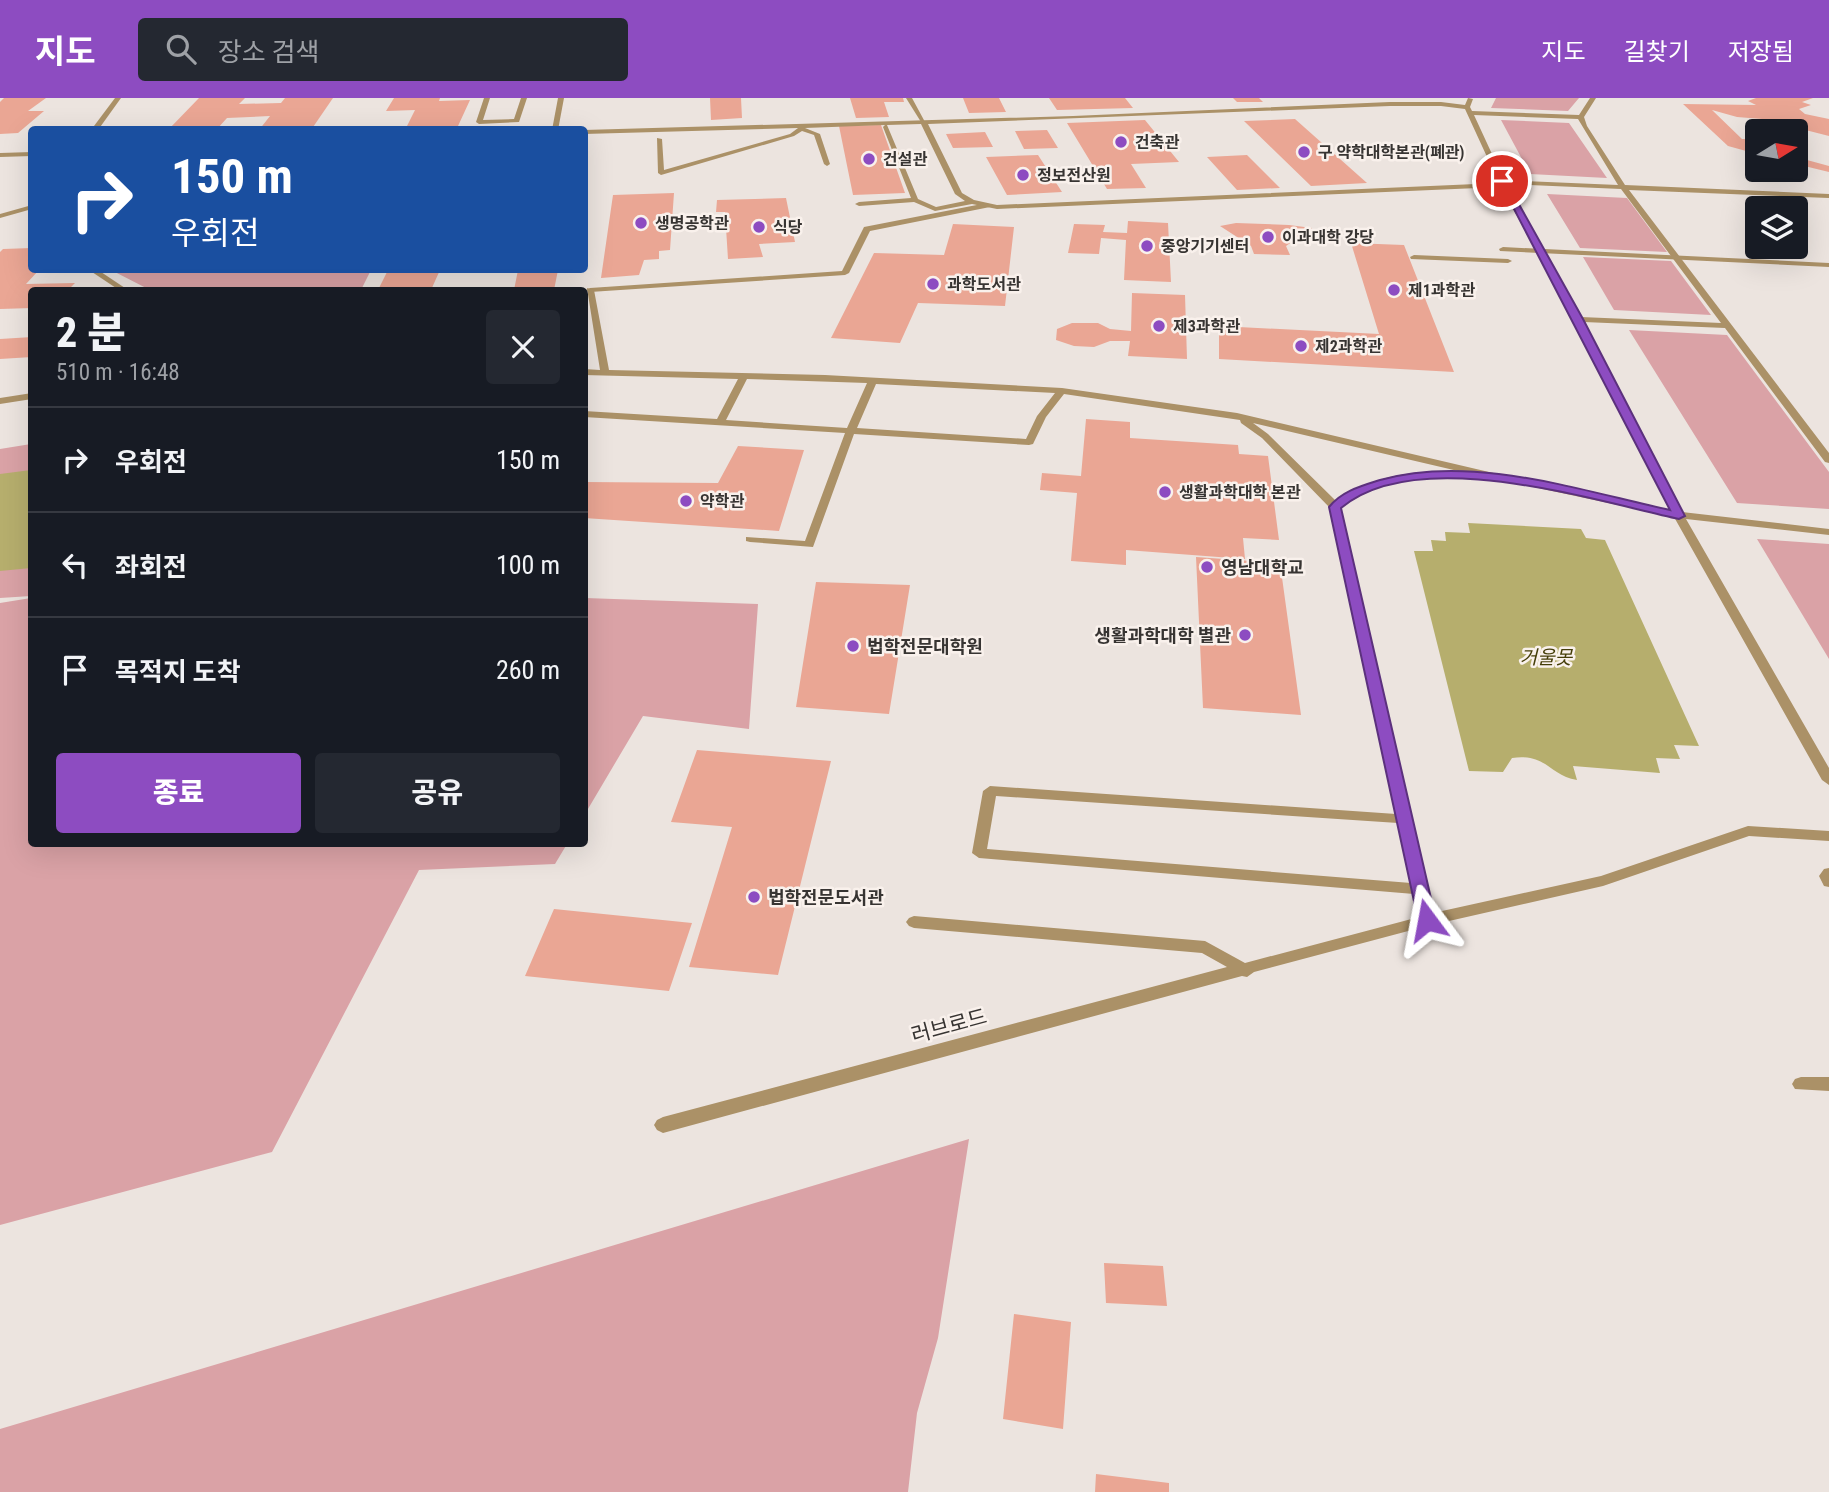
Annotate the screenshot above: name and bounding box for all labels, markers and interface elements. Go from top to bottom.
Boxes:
search box [138,18,628,81]
icon: search [162,30,200,68]
text: 지도 [35,32,96,71]
text: 장소 검색 [218,37,319,67]
text: 지도 [1541,38,1586,66]
text: 길찾기 [1624,38,1690,66]
text: 저장됨 [1728,38,1794,66]
north arrow [1745,119,1808,182]
map controls [1745,119,1808,259]
place label: 건축관 [1135,133,1179,152]
marker: 건축관 [1113,134,1129,150]
place label: 구 약학대학본관(폐관) [1318,143,1465,162]
marker: 구 약학대학본관(폐관) [1296,144,1312,160]
text: 150 m [171,148,293,205]
place label: 건설관 [883,150,927,169]
marker: 건설관 [861,151,877,167]
pin [1472,151,1532,211]
icon: right [56,154,147,245]
icon: arrive [1483,162,1521,200]
place label: 정보전산원 [1037,166,1111,185]
marker: 정보전산원 [1015,167,1031,183]
button: layers [1745,196,1808,259]
text: 우회전 [171,214,259,252]
place label: 생명공학관 [655,214,729,233]
marker: 생명공학관 [633,215,649,231]
place label: 식당 [773,218,803,237]
marker: 식당 [751,219,767,235]
place label: 이과대학 강당 [1282,228,1374,247]
marker: 이과대학 강당 [1260,229,1276,245]
place label: 중앙기기센터 [1161,237,1249,256]
marker: 중앙기기센터 [1139,238,1155,254]
place label: 과학도서관 [947,275,1021,294]
marker: 과학도서관 [925,276,941,292]
place label: 제1과학관 [1408,281,1475,300]
marker: 제1과학관 [1386,282,1402,298]
text: 2 분 [56,308,126,357]
button: close [486,310,560,384]
place label: 제3과학관 [1173,317,1240,336]
marker: 제3과학관 [1151,318,1167,334]
place label: 제2과학관 [1315,337,1382,356]
marker: 제2과학관 [1293,338,1309,354]
text: 510 m · 16:48 [56,359,180,386]
icon: right [56,441,94,479]
text: 150 m [496,445,560,475]
text: 우회전 [115,447,187,477]
place label: 생활과학대학 본관 [1179,483,1301,502]
marker: 생활과학대학 본관 [1157,484,1173,500]
place label: 약학관 [700,492,744,511]
marker: 약학관 [678,493,694,509]
icon: left [56,546,94,584]
text: 100 m [496,550,560,580]
text: 좌회전 [115,552,187,582]
place label: 영남대학교 [1221,557,1304,578]
marker: 영남대학교 [1199,559,1215,575]
place label: 생활과학대학 별관 [1094,625,1231,646]
marker: 생활과학대학 별관 [1237,627,1253,643]
place label: 법학전문대학원 [867,636,983,657]
marker: 법학전문대학원 [845,638,861,654]
water label: 거울못 [1520,646,1574,669]
icon: arrive [56,651,94,689]
text: 260 m [496,655,560,685]
text: 목적지 도착 [115,657,241,687]
button: 종료 [56,753,301,833]
button: 공유 [315,753,560,833]
position arrow [1390,883,1464,957]
place label: 법학전문도서관 [768,887,884,908]
marker: 법학전문도서관 [746,889,762,905]
street label: 러브로드 [909,1004,989,1048]

